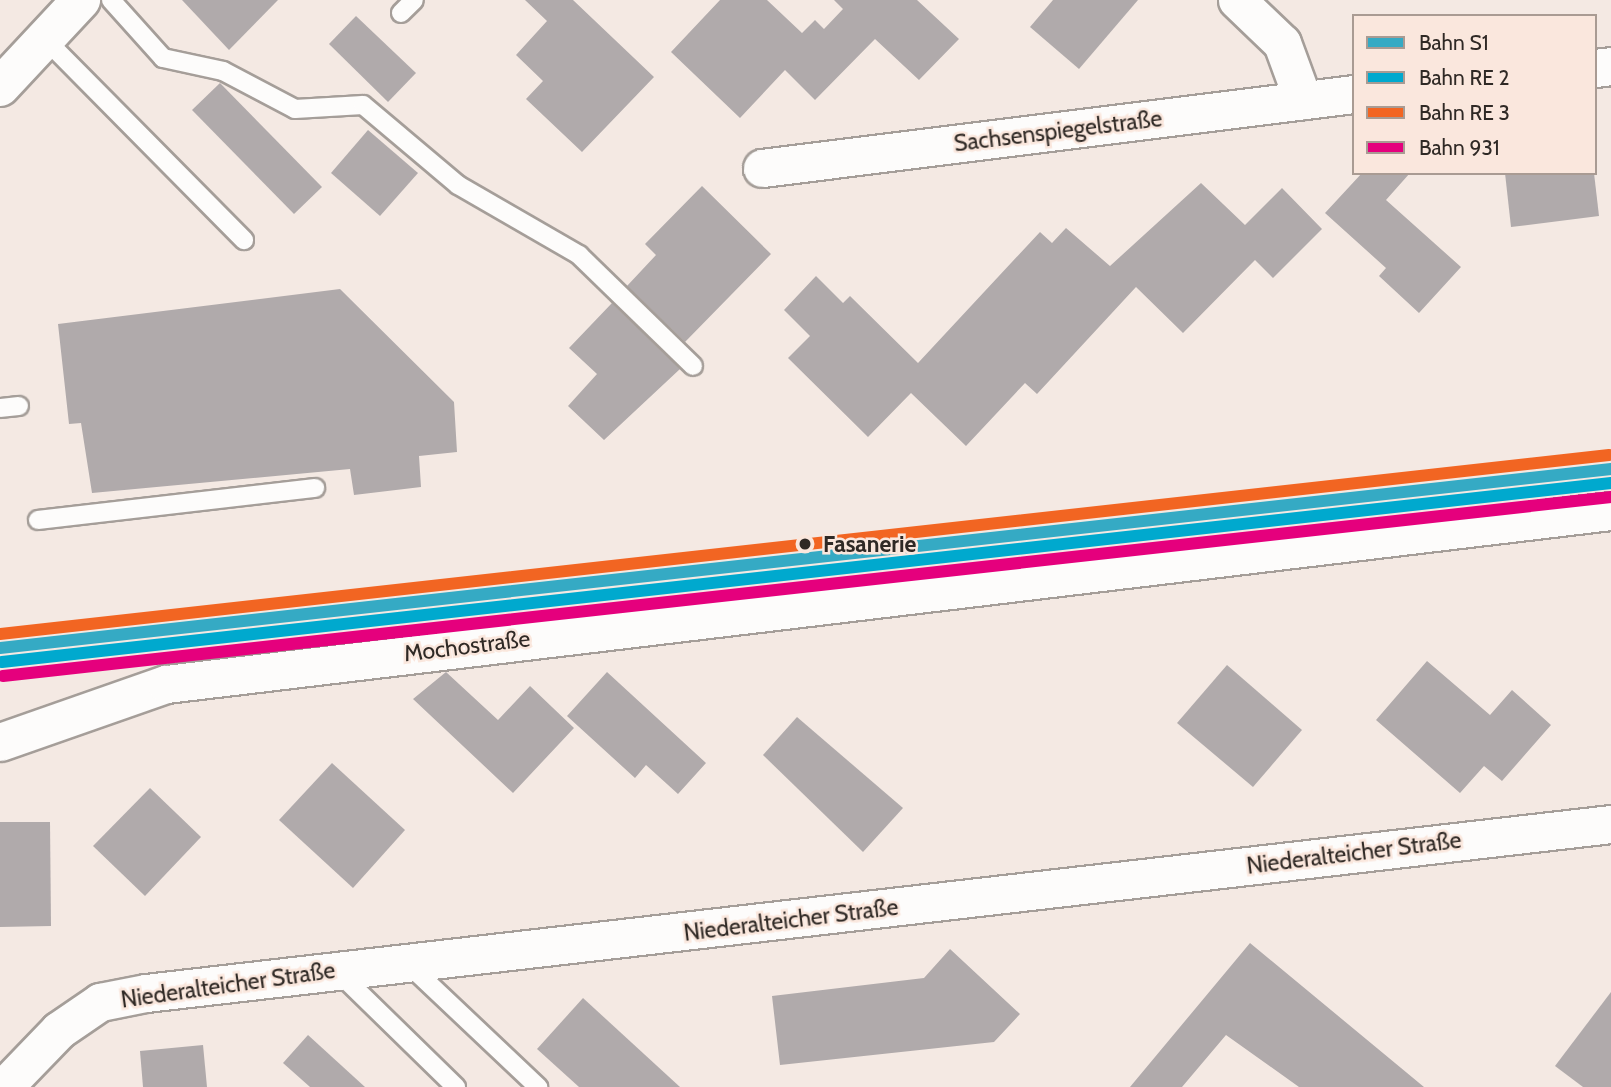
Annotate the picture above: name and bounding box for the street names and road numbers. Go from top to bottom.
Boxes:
street label: Sachsenspiegelstraße [952,105,1164,157]
street label: Mochostraße [402,625,532,667]
street label: Niederalteicher Straße [1245,826,1463,880]
street label: Niederalteicher Straße [682,893,900,947]
street label: Niederalteicher Straße [119,956,337,1014]

